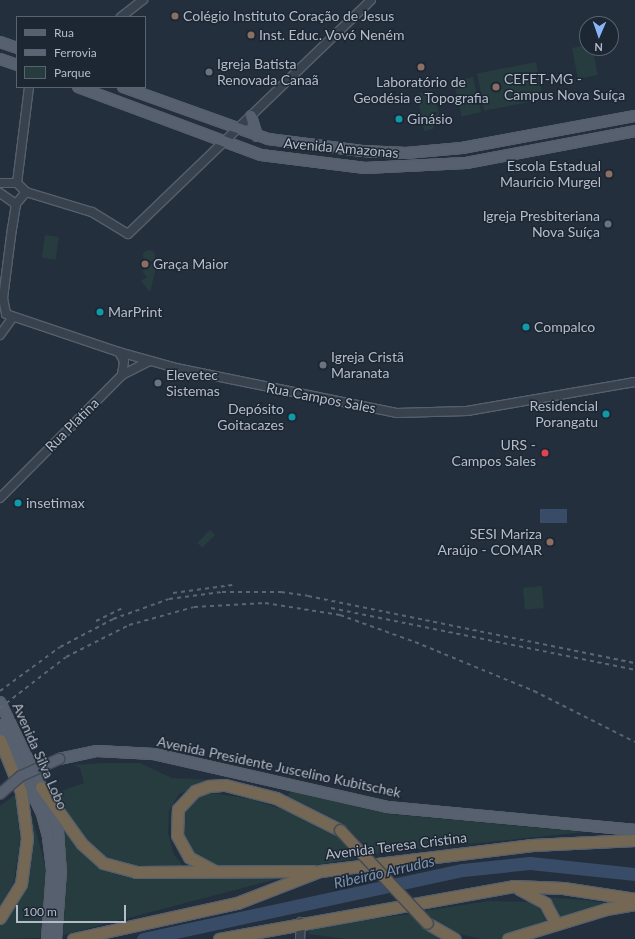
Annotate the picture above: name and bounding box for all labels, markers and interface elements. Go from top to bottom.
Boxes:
place label: Colégio Instituto Coração de Jesus [183,8,395,24]
marker: Colégio Instituto Coração de Jesus [170,11,180,21]
legend [16,16,146,88]
north arrow [579,16,619,56]
text: Rua [54,25,74,40]
place label: Inst. Educ. Vovó Neném [259,27,405,43]
marker: Inst. Educ. Vovó Neném [246,30,256,40]
text: N [594,41,603,54]
text: Ferrovia [54,45,97,60]
place label: Igreja Batista Renovada Canaã [217,56,319,88]
marker: Laboratório de Geodésia e Topografia [416,62,426,72]
text: Parque [54,65,91,80]
marker: Igreja Batista Renovada Canaã [204,67,214,77]
place label: CEFET-MG - Campus Nova Suíça [504,71,625,104]
place label: Laboratório de Geodésia e Topografia [353,74,489,106]
marker: CEFET-MG - Campus Nova Suíça [491,82,501,92]
place label: Ginásio [407,111,453,127]
marker: Ginásio [394,114,404,124]
street label: Avenida Amazonas [283,135,399,161]
place label: Escola Estadual Maurício Murgel [500,158,601,190]
marker: Escola Estadual Maurício Murgel [604,169,614,179]
place label: Igreja Presbiteriana Nova Suíça [483,208,600,240]
marker: Igreja Presbiteriana Nova Suíça [603,219,613,229]
place label: Graça Maior [153,256,228,272]
marker: Graça Maior [140,259,150,269]
place label: MarPrint [108,304,162,320]
marker: MarPrint [95,307,105,317]
place label: Compalco [534,319,595,335]
marker: Compalco [521,322,531,332]
place label: Igreja Cristã Maranata [331,349,404,382]
marker: Igreja Cristã Maranata [318,360,328,370]
place label: Elevetec Sistemas [166,367,220,400]
marker: Elevetec Sistemas [153,378,163,388]
street label: Rua Campos Sales [265,379,377,417]
street label: Rua Platina [42,395,102,455]
place label: Residencial Porangatu [530,398,598,430]
place label: Depósito Goitacazes [217,401,284,434]
marker: Residencial Porangatu [601,409,611,419]
marker: Depósito Goitacazes [287,412,297,422]
place label: URS - Campos Sales [452,437,536,470]
marker: URS - Campos Sales [539,447,551,459]
place label: insetimax [26,495,85,511]
marker: insetimax [13,498,23,508]
place label: SESI Mariza Araújo - COMAR [438,526,542,558]
marker: SESI Mariza Araújo - COMAR [545,537,555,547]
street label: Avenida Silva Lobo [9,700,71,812]
street label: Avenida Presidente Juscelino Kubitschek [155,733,403,801]
street label: Avenida Teresa Cristina [324,829,468,863]
water label: Ribeirão Arrudas [332,852,436,892]
scale bar [18,897,128,923]
text: 100 m [23,904,57,919]

